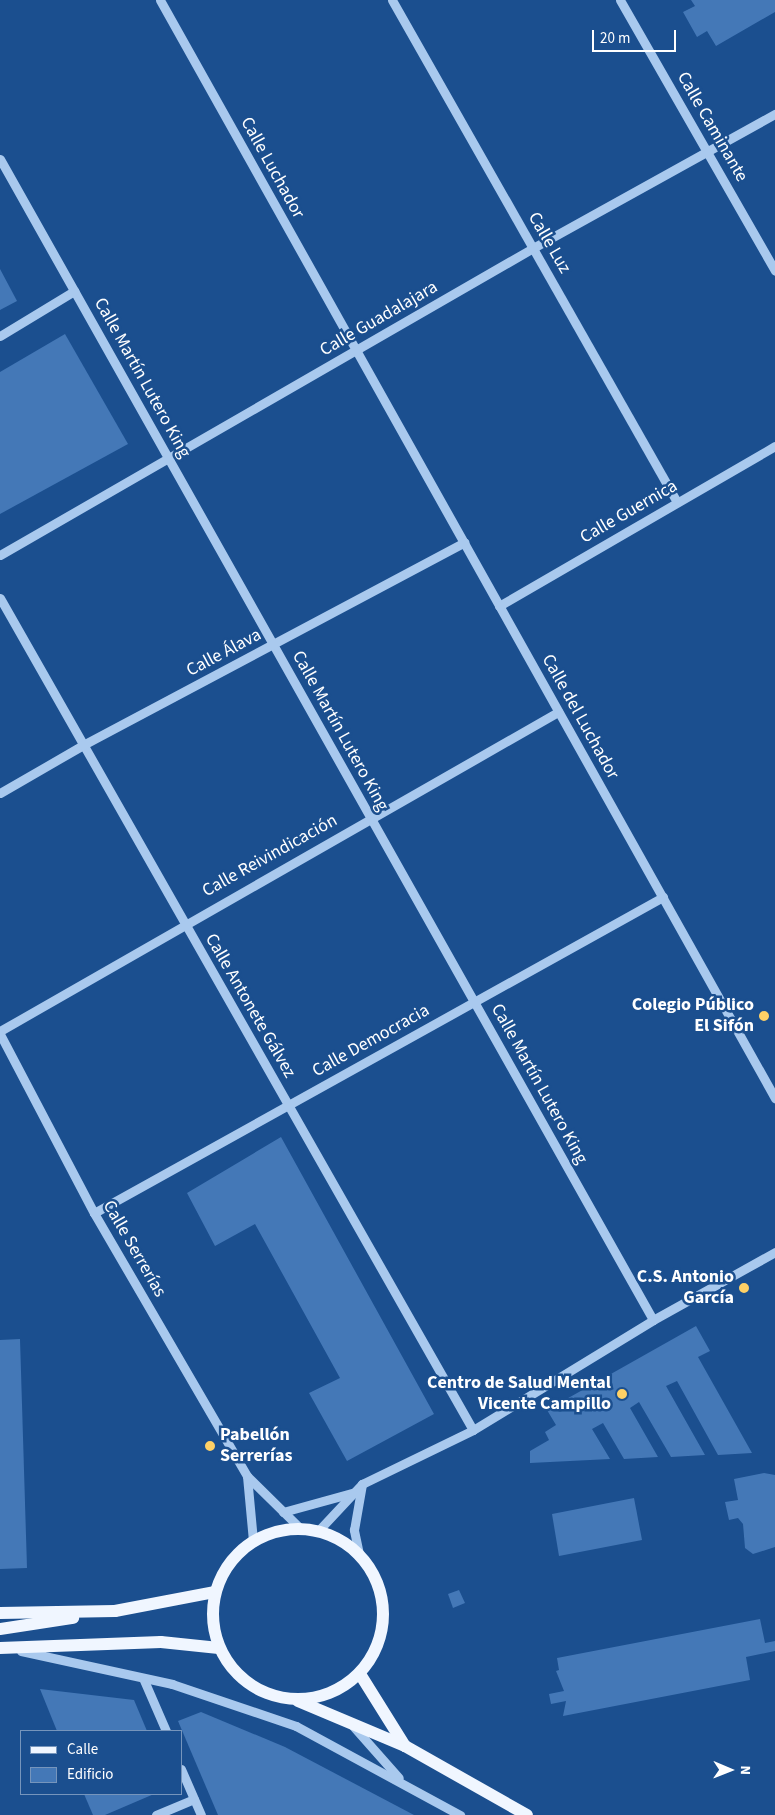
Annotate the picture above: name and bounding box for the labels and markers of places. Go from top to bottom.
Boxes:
place label: Colegio Público El Sifón [632,995,754,1038]
marker: Colegio Público El Sifón [758,1010,770,1022]
place label: C.S. Antonio García [637,1267,734,1310]
marker: C.S. Antonio García [738,1282,750,1294]
place label: Centro de Salud Mental Vicente Campillo [427,1373,611,1416]
marker: Centro de Salud Mental Vicente Campillo [615,1387,629,1401]
place label: Pabellón Serrerías [220,1425,292,1468]
marker: Pabellón Serrerías [204,1440,216,1452]

